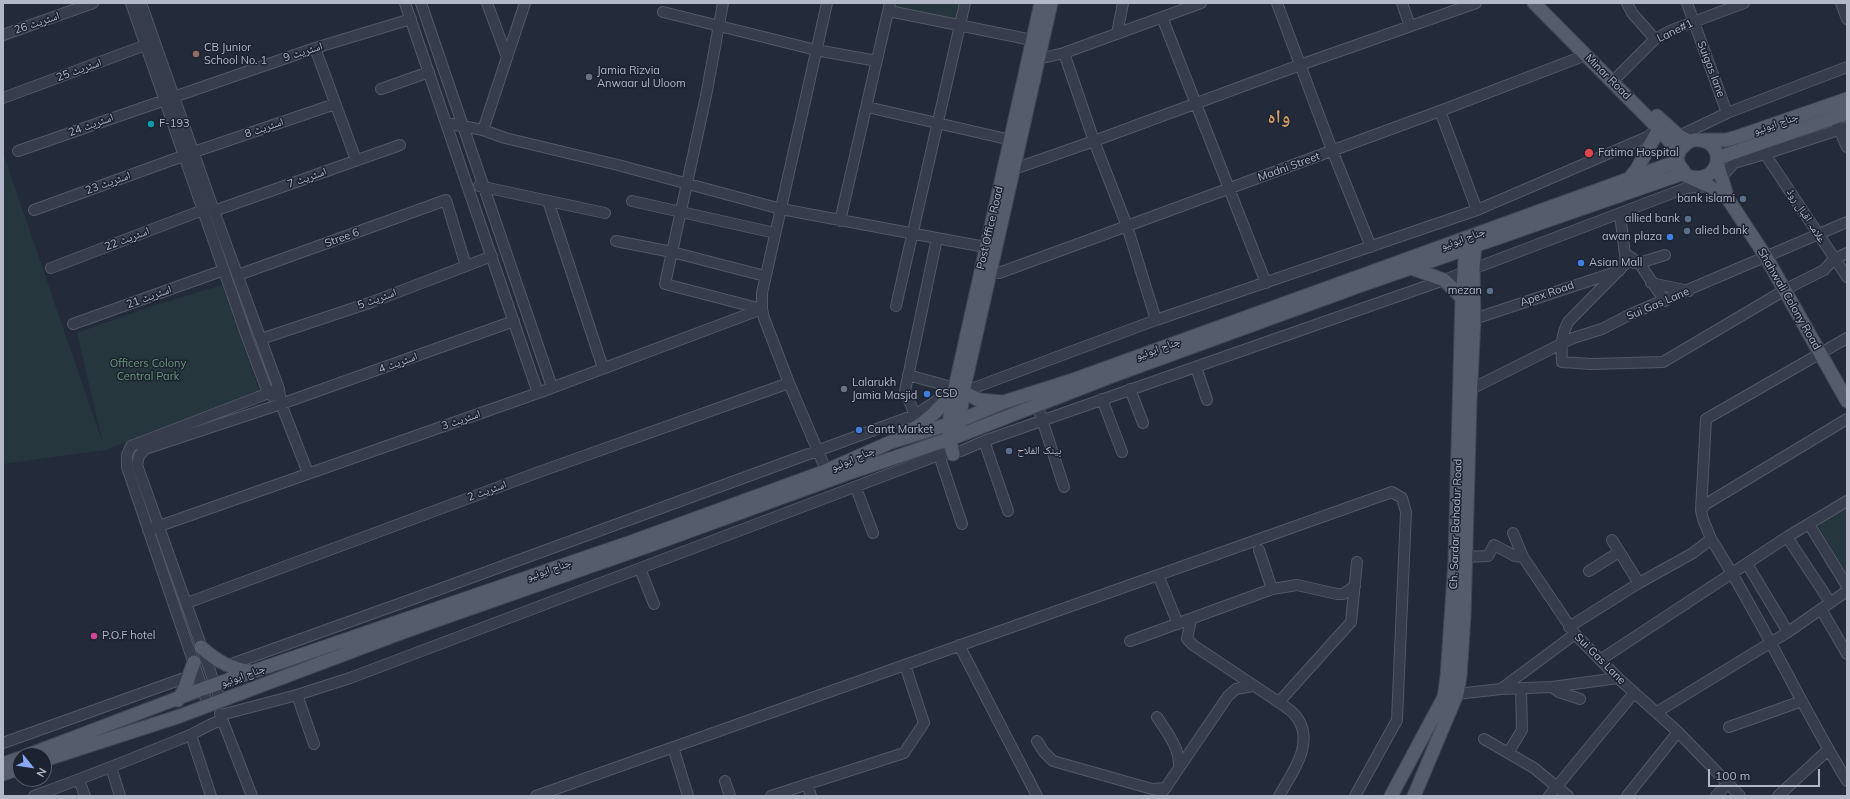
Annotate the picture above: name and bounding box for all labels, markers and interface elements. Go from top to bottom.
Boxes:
street label: اسٹریٹ 26 [13,9,61,37]
street label: Lane#1 [1655,17,1695,45]
street label: اسٹریٹ 9 [282,39,324,65]
street label: Suigas lane [1694,39,1728,99]
place label: CB Junior School No. 1 [204,41,267,67]
marker: CB Junior School No. 1 [191,49,201,59]
street label: Minar Road [1582,51,1634,103]
street label: اسٹریٹ 25 [55,56,103,84]
place label: Jamia Rizvia Anwaar ul Uloom [597,64,686,90]
marker: Jamia Rizvia Anwaar ul Uloom [584,72,594,82]
district label: واہ [1268,106,1290,128]
street label: جناح ایونیو [1752,110,1800,138]
street label: اسٹریٹ 24 [67,111,115,139]
street label: اسٹریٹ 8 [243,115,285,141]
place label: F-193 [159,117,190,131]
marker: F-193 [146,119,156,129]
place label: Fatima Hospital [1598,146,1679,160]
marker: Fatima Hospital [1583,147,1595,159]
street label: Madni Street [1256,150,1322,184]
street label: اسٹریٹ 7 [286,165,328,191]
street label: اسٹریٹ 23 [84,169,132,197]
street label: Post Office Road [974,185,1006,271]
street label: علامہ اقبال روڈ [1784,186,1828,246]
place label: bank islami [1677,192,1735,206]
marker: bank islami [1738,194,1748,204]
place label: allied bank [1625,212,1680,226]
marker: allied bank [1683,214,1693,224]
street label: اسٹریٹ 22 [103,224,151,254]
place label: alied bank [1695,224,1748,238]
street label: جناح ایونیو [1439,225,1487,253]
street label: Stree 6 [323,226,361,250]
marker: alied bank [1682,226,1692,236]
place label: awan plaza [1602,230,1662,244]
marker: awan plaza [1665,232,1675,242]
street label: Shahwali Colony Road [1755,246,1823,352]
place label: Asian Mall [1589,256,1642,270]
marker: Asian Mall [1576,258,1586,268]
street label: Apex Road [1518,279,1576,309]
street label: اسٹریٹ 21 [125,283,173,311]
place label: mezan [1448,284,1482,298]
street label: Sui Gas Lane [1625,285,1691,323]
street label: اسٹریٹ 5 [356,286,398,312]
marker: mezan [1485,286,1495,296]
street label: جناح ایونیو [1134,335,1182,363]
street label: اسٹریٹ 4 [377,350,419,376]
park label: Officers Colony Central Park [110,357,186,383]
place label: Lalarukh Jamia Masjid [852,376,917,402]
marker: Lalarukh Jamia Masjid [839,384,849,394]
place label: CSD [935,387,957,401]
marker: CSD [922,389,932,399]
street label: اسٹریٹ 3 [440,407,482,433]
place label: Cantt Market [867,423,933,437]
marker: Cantt Market [854,425,864,435]
street label: جناح ایونیو [829,444,877,474]
place label: بینک الفلاح [1017,444,1062,458]
marker: بینک الفلاح [1004,446,1014,456]
street label: Ch. Sardar Bahadur Road [1447,458,1465,590]
street label: اسٹریٹ 2 [466,478,508,504]
street label: جناح ایونیو [525,556,573,584]
place label: P.O.F hotel [102,629,155,643]
marker: P.O.F hotel [89,631,99,641]
street label: Sui Gas Lane [1572,631,1628,687]
street label: جناح ایونیو [219,662,267,690]
north arrow [12,747,52,787]
scale bar [1710,761,1822,787]
text: N [33,765,50,780]
text: 100 m [1715,768,1750,783]

